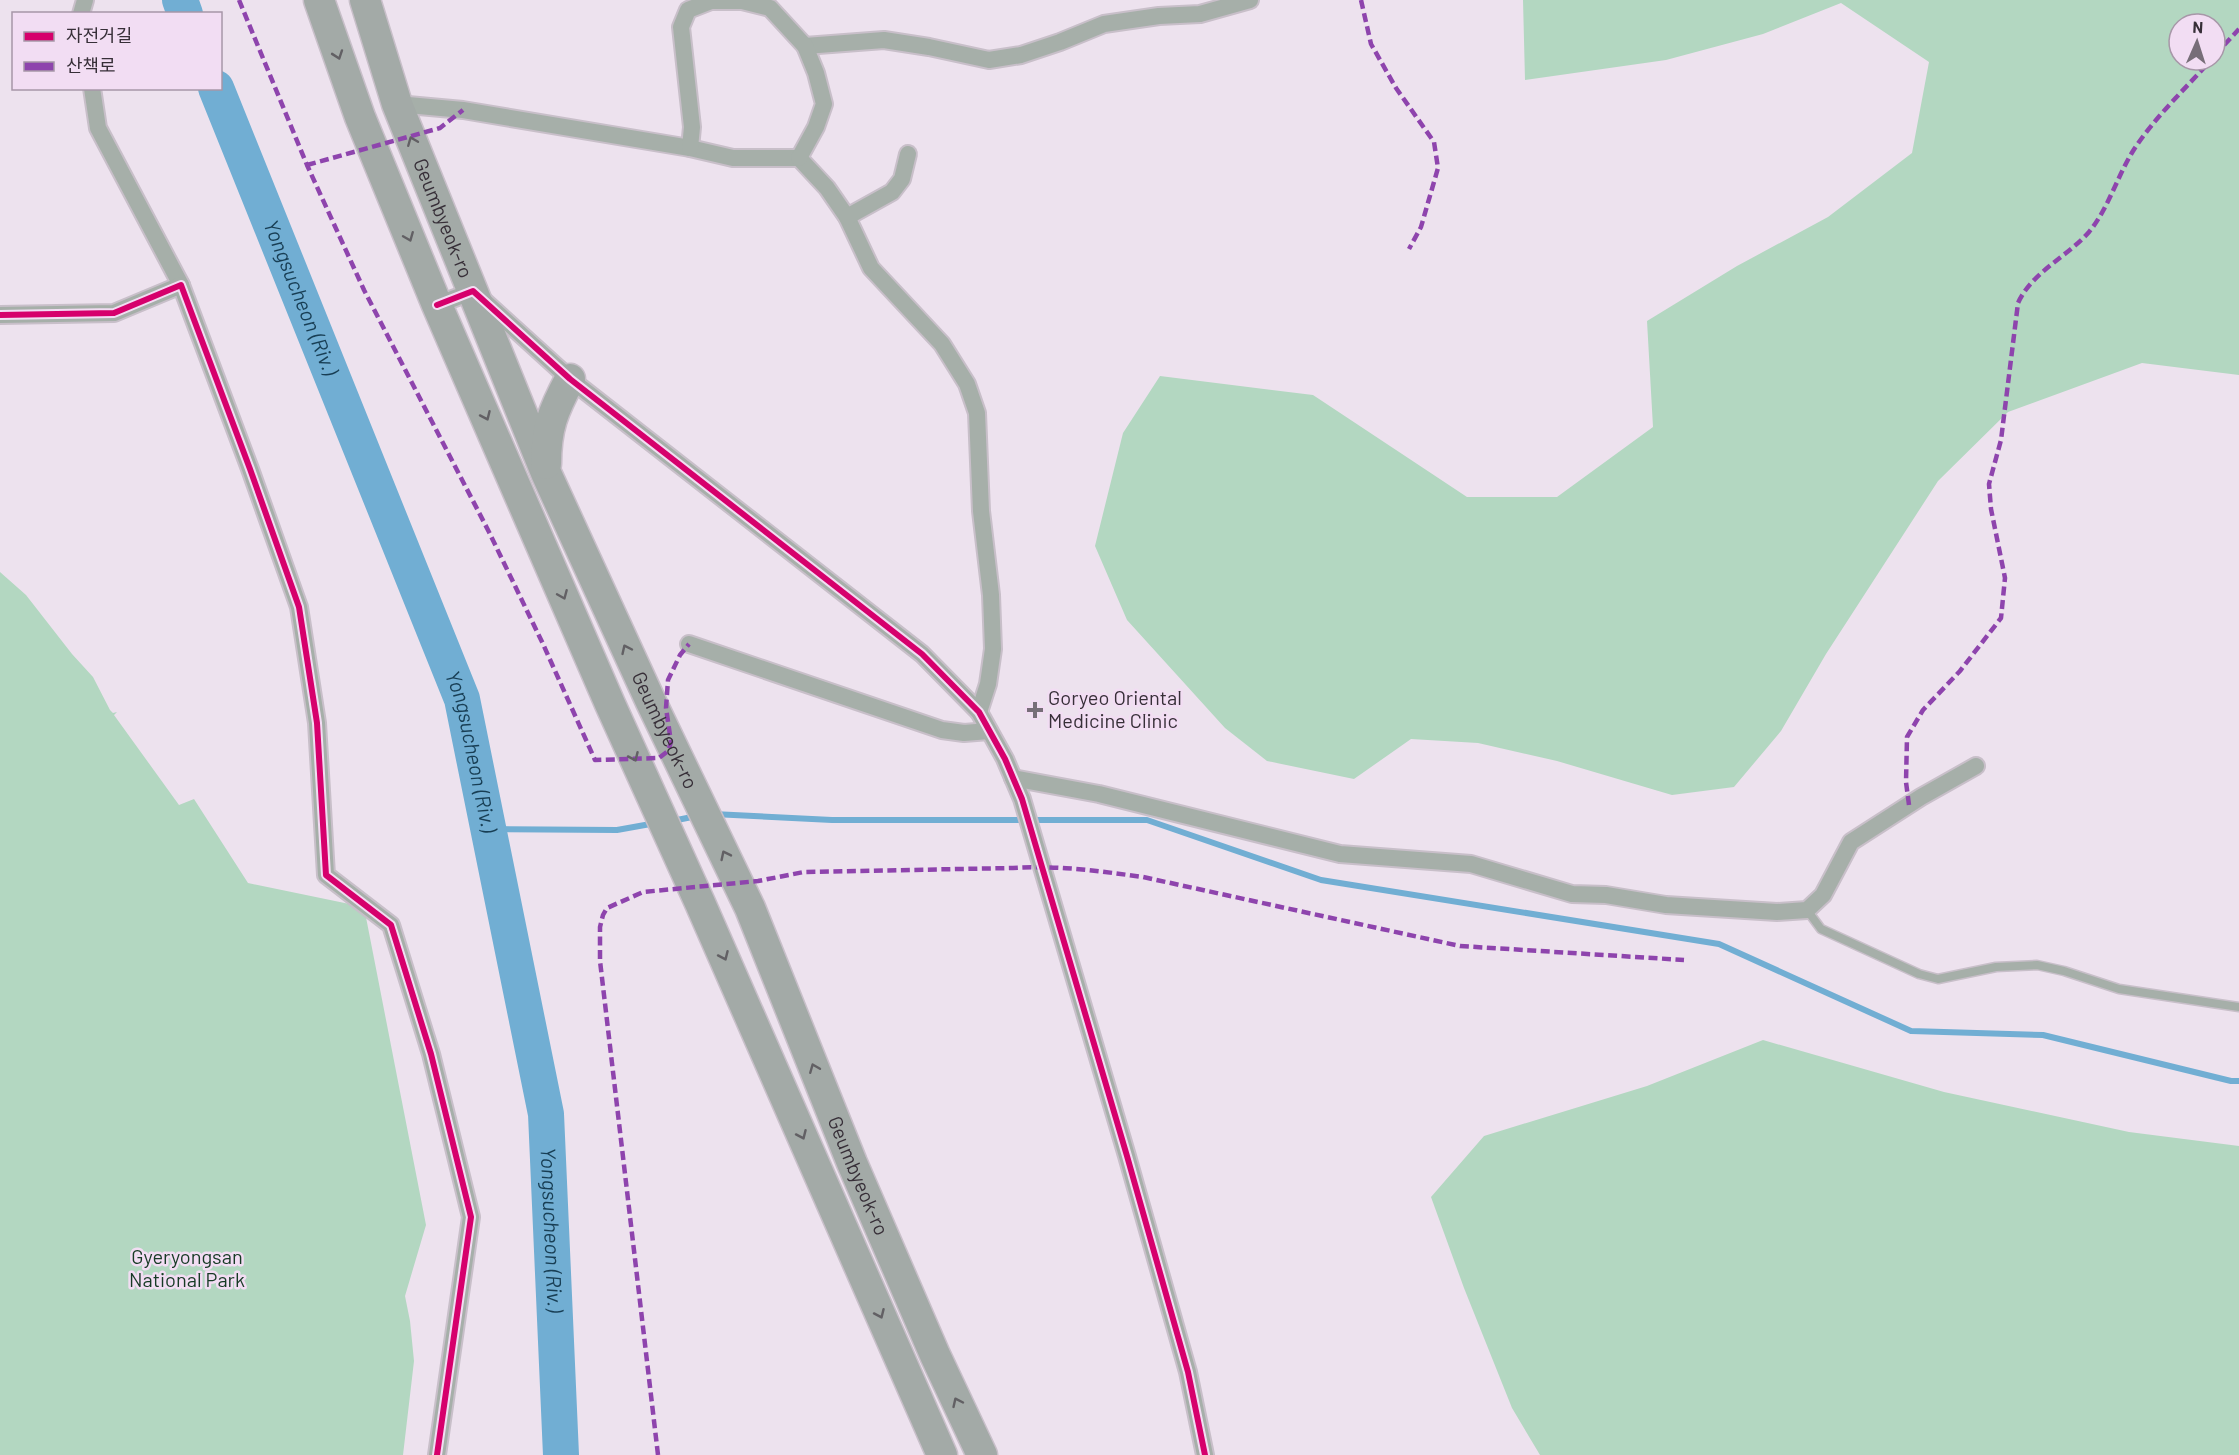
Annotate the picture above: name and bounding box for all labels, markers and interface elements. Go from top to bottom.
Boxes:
legend [12,12,222,90]
north arrow [2167,12,2227,72]
text: N [2192,17,2204,36]
text: 자전거길 [66,24,132,46]
one-way arrow [331,49,344,60]
text: 산책로 [66,54,116,76]
one-way arrow [407,136,419,147]
street label: Geumbyeok-ro [409,154,479,281]
water label: Yongsucheon (Riv.) [259,216,344,379]
one-way arrow [402,230,414,241]
one-way arrow [479,410,491,421]
one-way arrow [556,589,568,600]
one-way arrow [622,645,634,656]
water label: Yongsucheon (Riv.) [441,667,503,835]
street label: Geumbyeok-ro [628,667,704,792]
place label: Goryeo Oriental Medicine Clinic [1048,685,1182,732]
marker: Goryeo Oriental Medicine Clinic [1026,701,1044,719]
one-way arrow [627,751,639,762]
one-way arrow [720,850,732,861]
one-way arrow [717,950,729,961]
one-way arrow [809,1064,821,1075]
street label: Geumbyeok-ro [823,1112,895,1239]
one-way arrow [795,1129,807,1140]
water label: Yongsucheon (Riv.) [536,1147,569,1313]
park label: Gyeryongsan National Park [129,1244,245,1291]
one-way arrow [873,1307,885,1318]
one-way arrow [953,1397,965,1408]

